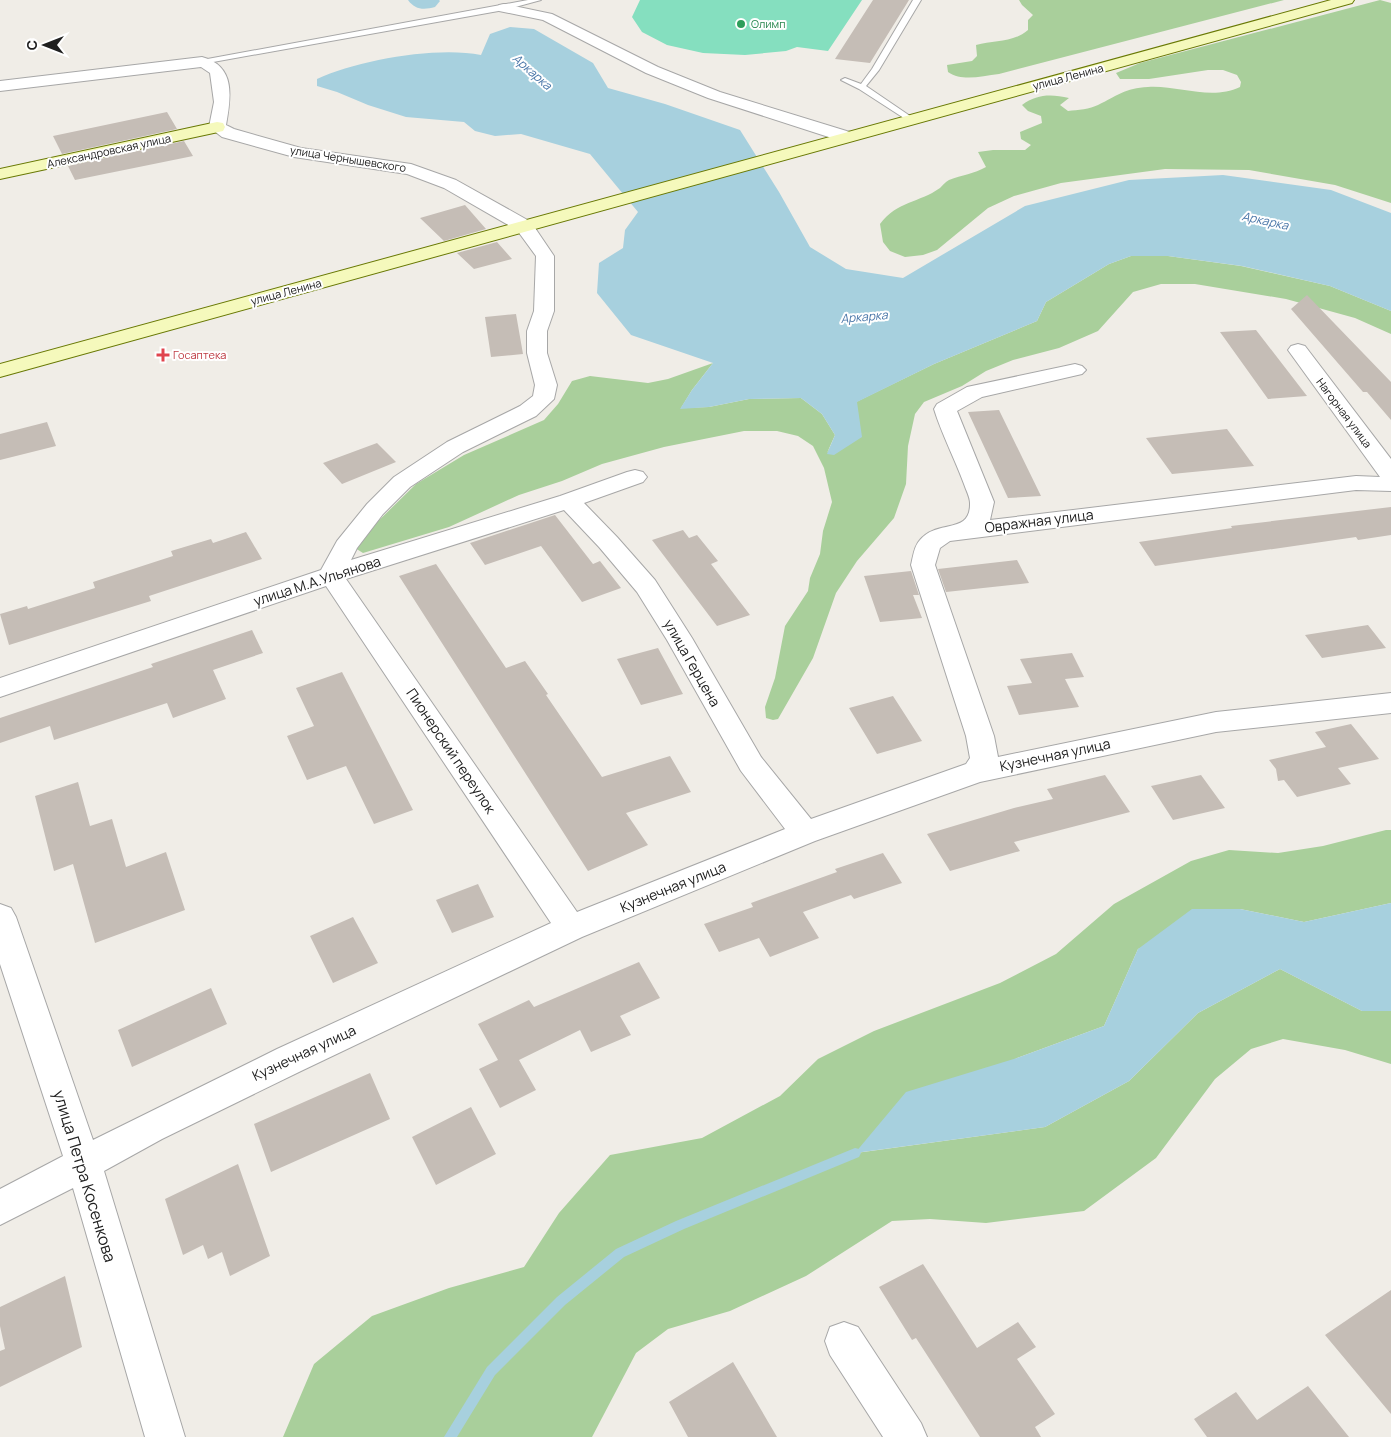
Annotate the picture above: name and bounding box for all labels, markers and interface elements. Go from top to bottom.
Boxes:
place label: Олимп [751,16,785,31]
marker: Олимп [735,18,747,30]
north arrow [20,20,70,70]
text: С [22,40,41,50]
water label: Аркарка [509,50,557,94]
street label: улица Ленина [1031,60,1105,93]
street label: Александровская улица [46,130,172,171]
street label: улица Чернышевского [289,142,408,175]
water label: Аркарка [1240,207,1291,234]
street label: улица Ленина [249,275,323,308]
water label: Аркарка [840,306,889,327]
place label: Госаптека [173,347,226,362]
marker: Госаптека [157,349,169,361]
street label: Нагорная улица [1313,375,1376,451]
street label: Овражная улица [983,504,1094,537]
street label: улица М.А.Ульянова [251,551,383,610]
street label: улица Герцена [660,616,725,710]
street label: Пионерский переулок [402,684,501,818]
street label: Кузнечная улица [998,734,1112,775]
street label: Кузнечная улица [617,857,728,916]
street label: Кузнечная улица [249,1020,359,1085]
street label: улица Петра Косенкова [48,1087,122,1265]

